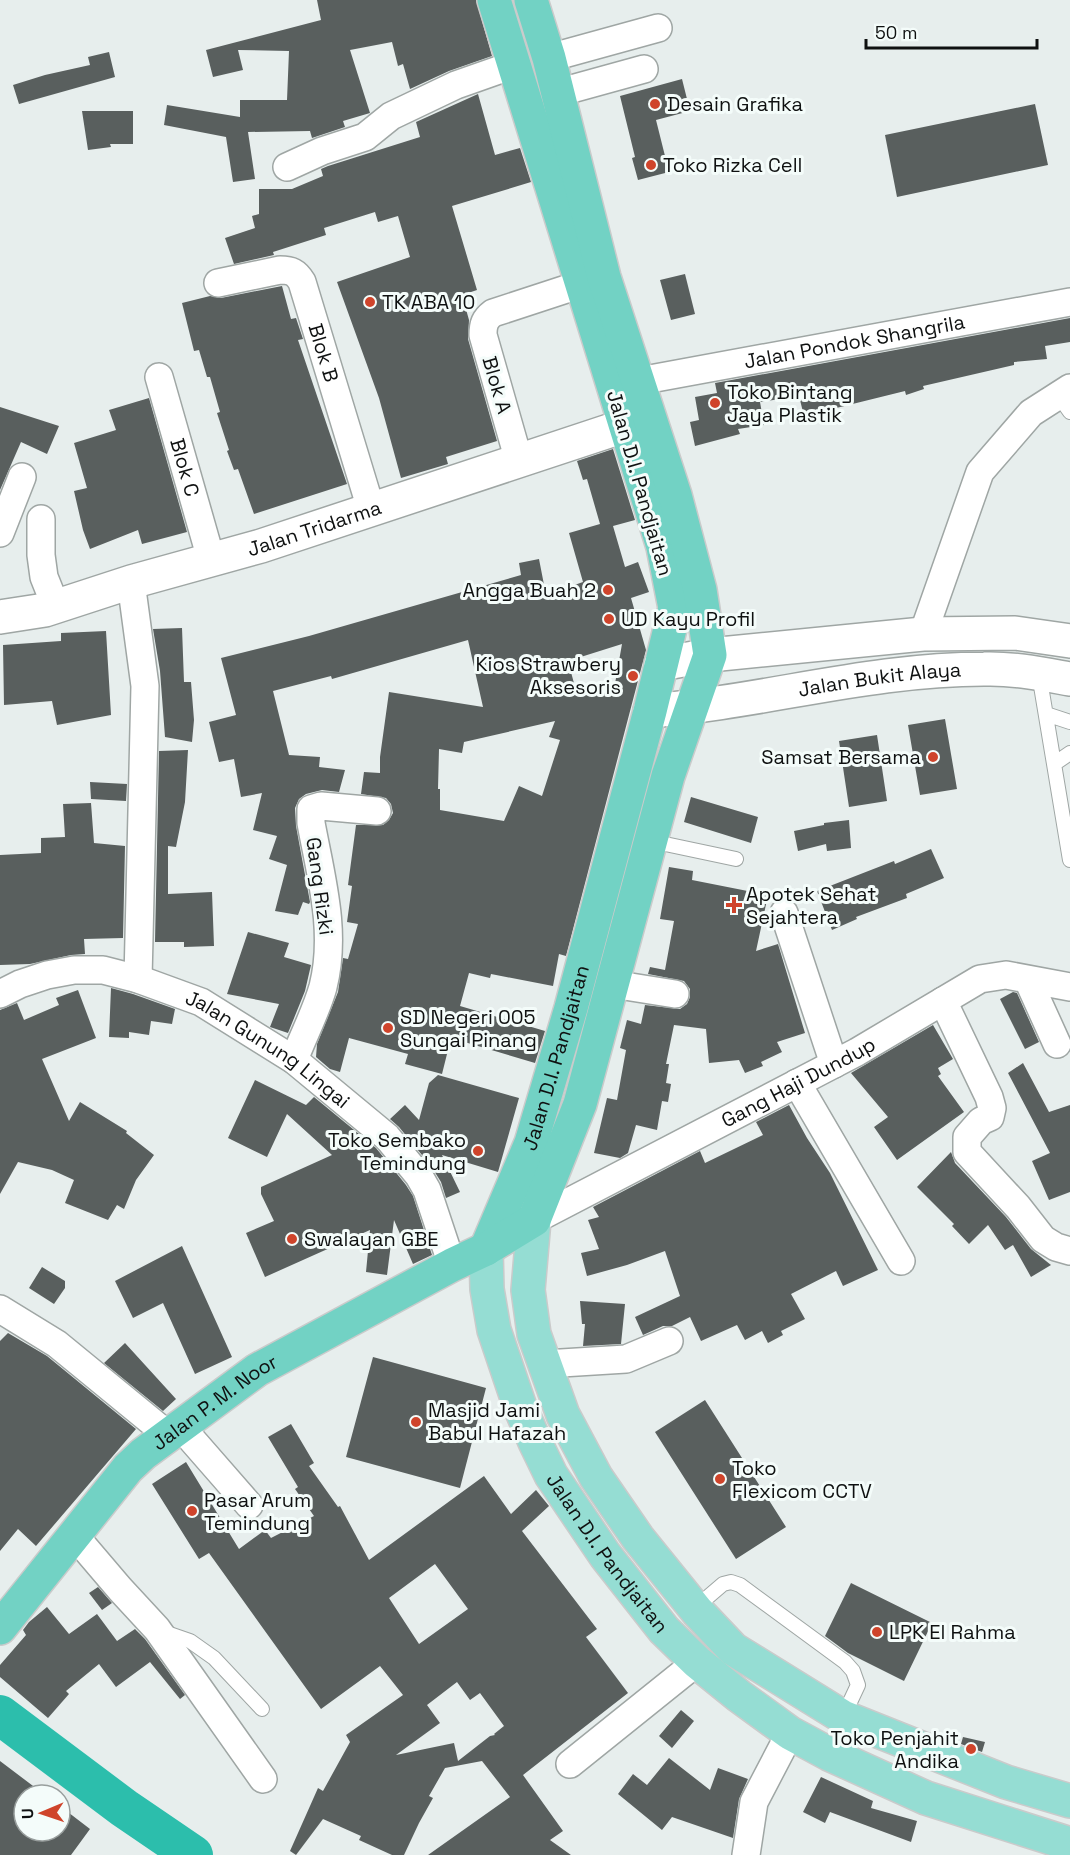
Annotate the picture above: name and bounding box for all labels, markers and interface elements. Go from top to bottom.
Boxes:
scale bar [866,12,1037,50]
text: 50 m [875,21,917,44]
place label: Desain Grafika [667,91,803,117]
marker: Desain Grafika [648,97,662,111]
place label: Toko Rizka Cell [663,152,802,178]
marker: Toko Rizka Cell [644,158,658,172]
place label: TK ABA 10 [382,289,475,315]
marker: TK ABA 10 [363,295,377,309]
street label: Jalan Pondok Shangrila [742,309,967,375]
street label: Blok B [302,320,345,385]
street label: Blok A [476,353,518,417]
place label: Toko Bintang Jaya Plastik [727,379,853,428]
street label: Jalan D.I. Pandjaitan [601,387,679,579]
marker: Toko Bintang Jaya Plastik [708,396,722,410]
street label: Blok C [164,435,205,499]
street label: Jalan Tridarma [244,494,385,562]
place label: Angga Buah 2 [462,577,596,603]
marker: Angga Buah 2 [601,583,615,597]
place label: UD Kayu Profil [621,606,755,632]
marker: UD Kayu Profil [602,612,616,626]
place label: Kios Strawbery Aksesoris [475,651,621,700]
street label: Jalan Bukit Alaya [796,656,962,703]
marker: Kios Strawbery Aksesoris [626,669,640,683]
place label: Samsat Bersama [761,744,921,770]
marker: Samsat Bersama [926,750,940,764]
street label: Gang Rizki [300,835,340,937]
place label: Apotek Sehat Sejahtera [746,881,876,930]
marker: Apotek Sehat Sejahtera [727,898,741,912]
street label: Jalan D.I. Pandjaitan [516,962,595,1155]
street label: Jalan Gunung Lingai [182,984,355,1114]
place label: SD Negeri 005 Sungai Pinang [400,1004,537,1053]
marker: SD Negeri 005 Sungai Pinang [381,1021,395,1035]
street label: Gang Haji Dundup [717,1031,880,1133]
place label: Toko Sembako Temindung [328,1127,466,1176]
marker: Toko Sembako Temindung [471,1144,485,1158]
place label: Swalayan GBE [304,1226,439,1252]
marker: Swalayan GBE [285,1232,299,1246]
street label: Jalan P. M. Noor [147,1348,282,1456]
place label: Masjid Jami Babul Hafazah [428,1397,566,1446]
marker: Masjid Jami Babul Hafazah [409,1415,423,1429]
place label: Toko Flexicom CCTV [732,1455,872,1504]
street label: Jalan D.I. Pandjaitan [541,1468,674,1638]
marker: Toko Flexicom CCTV [713,1472,727,1486]
place label: Pasar Arum Temindung [204,1487,311,1536]
marker: Pasar Arum Temindung [185,1504,199,1518]
place label: LPK El Rahma [889,1619,1016,1645]
marker: LPK El Rahma [870,1625,884,1639]
place label: Toko Penjahit Andika [831,1725,959,1774]
marker: Toko Penjahit Andika [964,1742,978,1756]
north arrow [12,1783,72,1843]
text: U [17,1808,38,1819]

